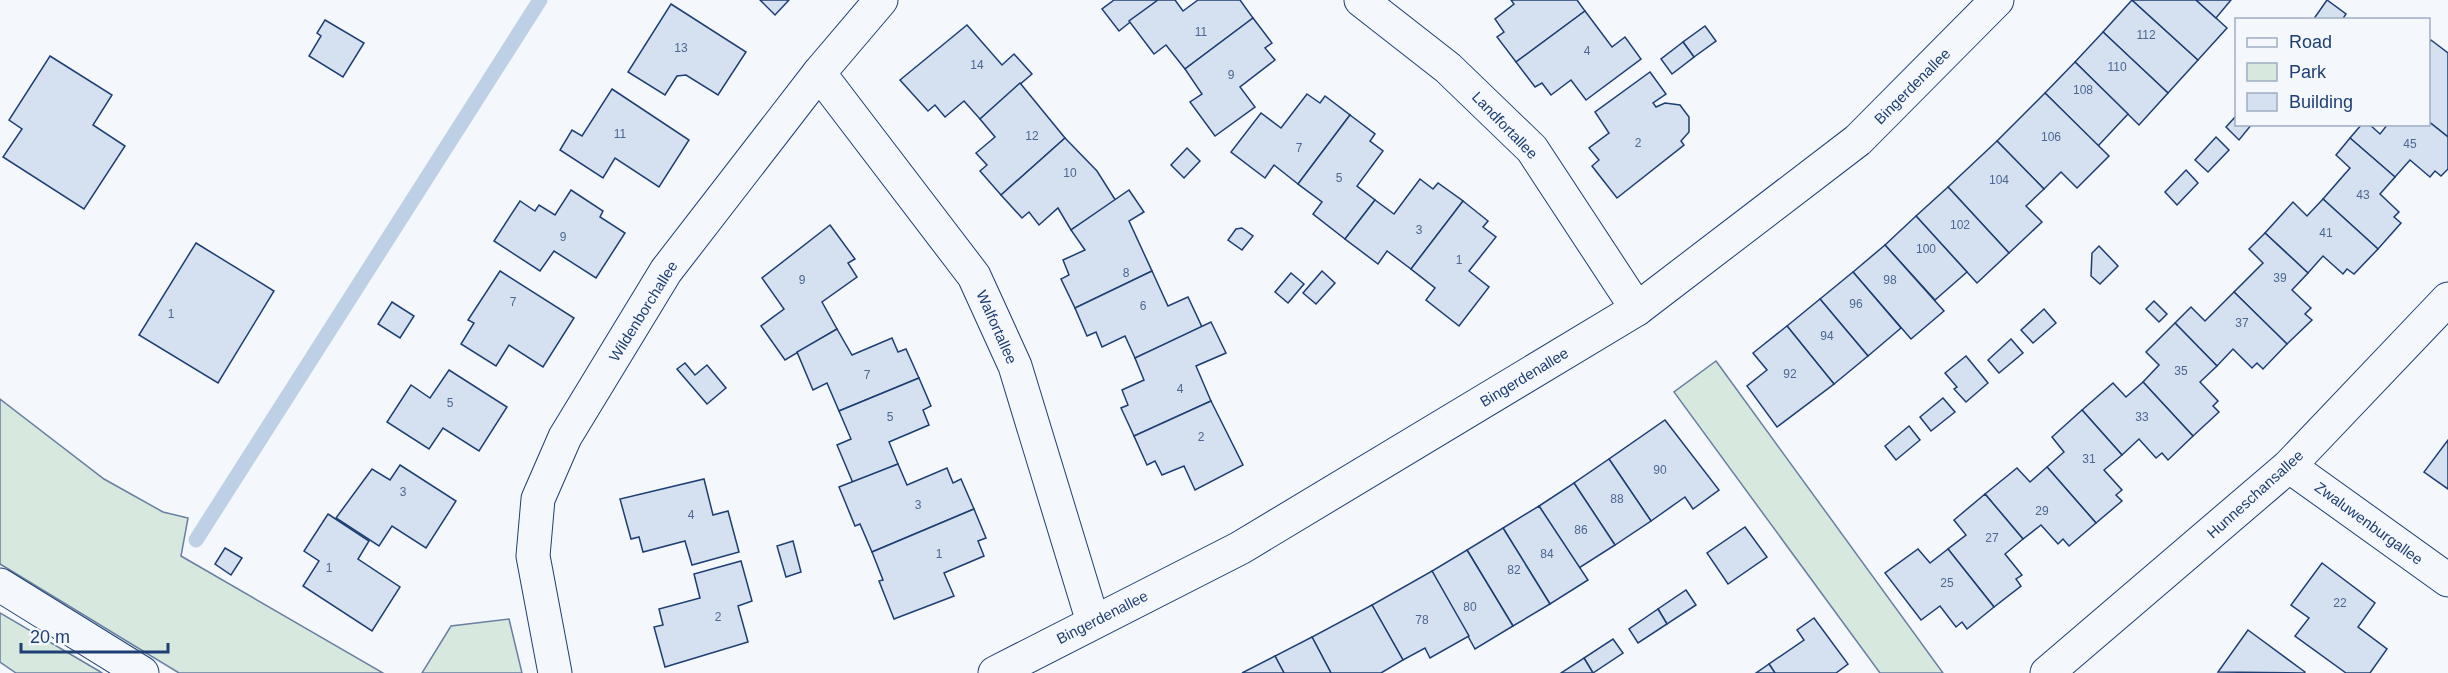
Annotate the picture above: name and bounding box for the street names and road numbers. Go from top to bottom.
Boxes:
street label: Bingerdenallee [1871,45,1953,127]
street label: Landfortallee [1469,88,1541,162]
street label: Wildenborchallee [605,258,681,364]
street label: Walfortallee [973,288,1021,366]
street label: Bingerdenallee [1477,344,1571,410]
street label: Hunneschansallee [2203,446,2307,542]
street label: Zwaluwenburgallee [2312,478,2426,568]
street label: Bingerdenallee [1054,587,1150,647]

